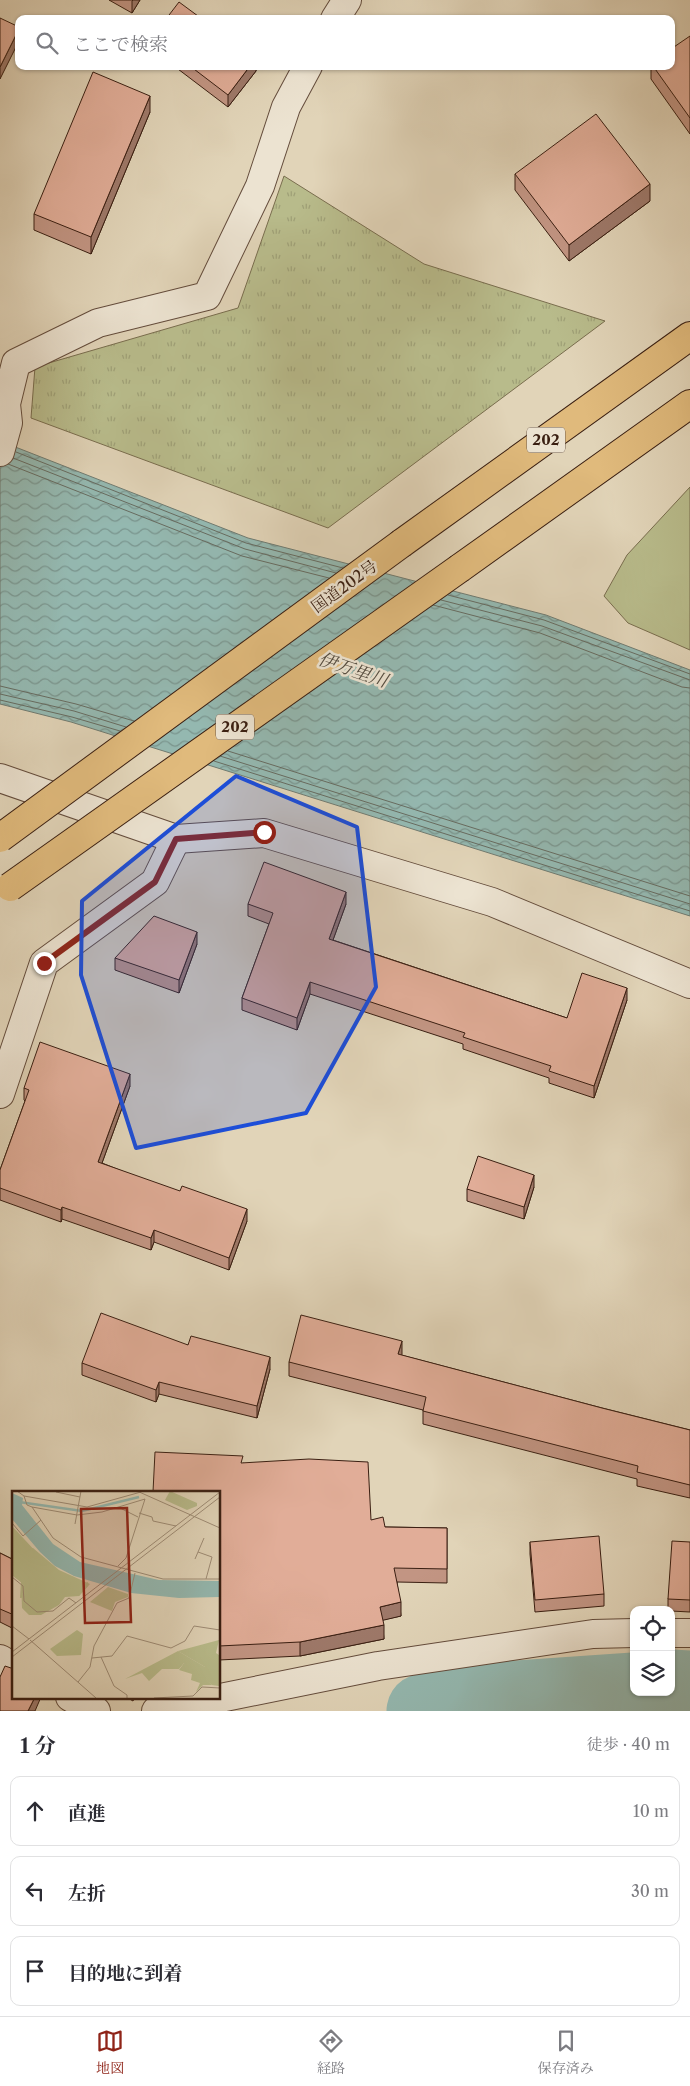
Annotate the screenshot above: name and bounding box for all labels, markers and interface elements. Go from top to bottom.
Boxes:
search box [15,15,675,70]
icon: search [33,29,61,57]
text: ここで検索 [73,33,168,56]
road number: 202 [527,428,565,452]
street label: 国道202号 [307,555,381,617]
water label: 伊万里川 [315,648,393,693]
road number: 202 [216,714,254,740]
route start [253,821,276,844]
route end [33,952,56,975]
inset map [12,1491,220,1698]
map controls [630,1606,675,1696]
button: locate [630,1606,675,1651]
button: layers [630,1651,675,1696]
text: 1 分 [20,1733,56,1758]
text: 徒歩 · 40 m [586,1734,670,1754]
icon: ahead [21,1797,49,1825]
text: 10 m [633,1801,669,1821]
text: 直進 [68,1802,106,1825]
icon: left [21,1877,49,1905]
text: 30 m [631,1881,669,1901]
text: 左折 [68,1882,106,1905]
icon: arrive [21,1957,49,1985]
text: 目的地に到着 [68,1962,182,1985]
tab: 地図 [96,2027,124,2077]
tab: 経路 [317,2027,345,2077]
tab: 保存済み [538,2027,594,2077]

